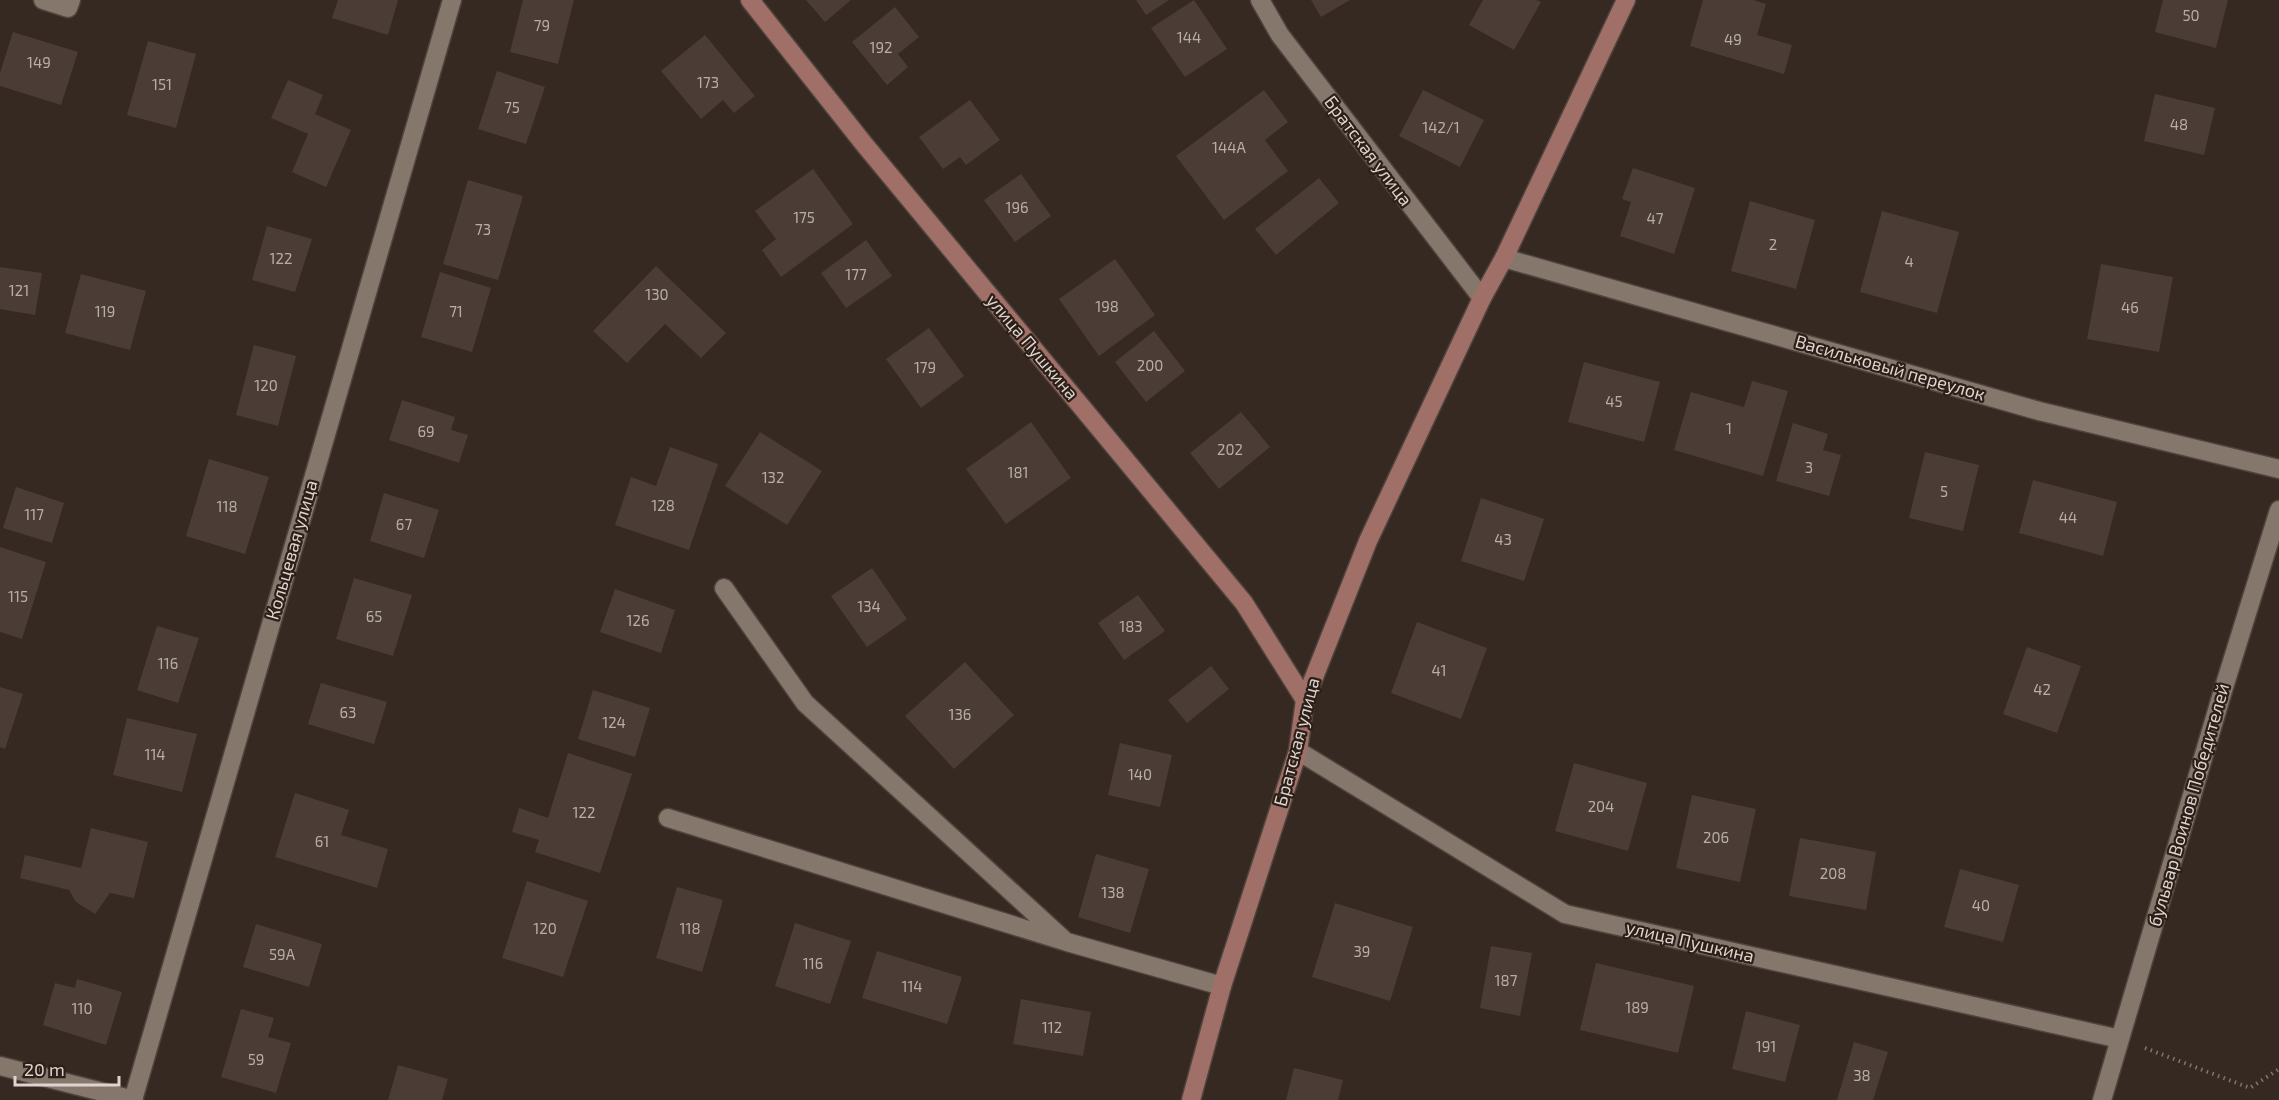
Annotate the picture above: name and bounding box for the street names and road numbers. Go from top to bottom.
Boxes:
street label: Братская улица [1320,91,1417,210]
street label: улица Пушкина [982,289,1083,404]
street label: Васильковый переулок [1793,329,1988,405]
street label: Кольцевая улица [261,477,322,622]
street label: Братская улица [1268,675,1324,809]
street label: бульвар Воинов Победителей [2143,681,2233,929]
street label: улица Пушкина [1624,916,1757,966]

